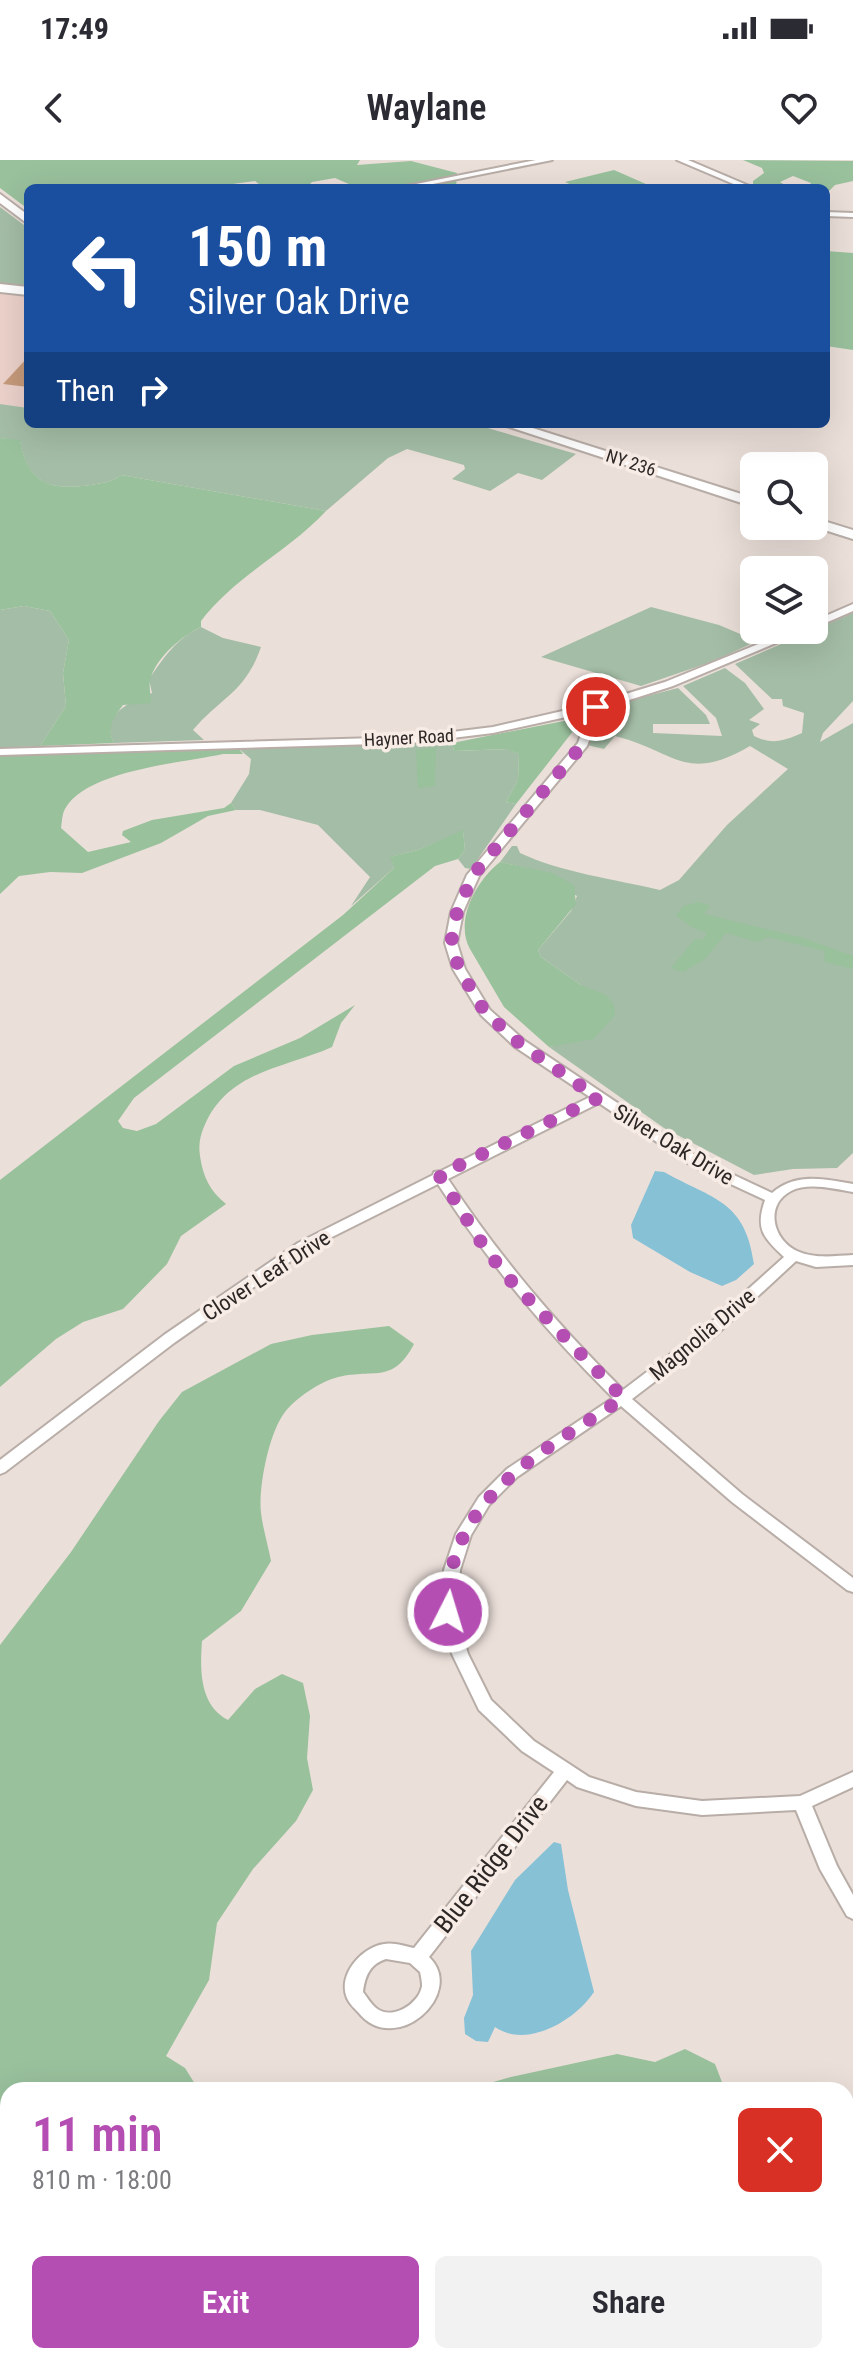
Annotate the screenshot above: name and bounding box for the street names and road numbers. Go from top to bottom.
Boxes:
street label: NY 236 [604,445,659,480]
street label: Hayner Road [363,725,454,750]
street label: Silver Oak Drive [609,1099,738,1190]
street label: Clover Leaf Drive [198,1225,335,1326]
street label: Magnolia Drive [645,1283,760,1386]
street label: Blue Ridge Drive [428,1789,554,1939]

